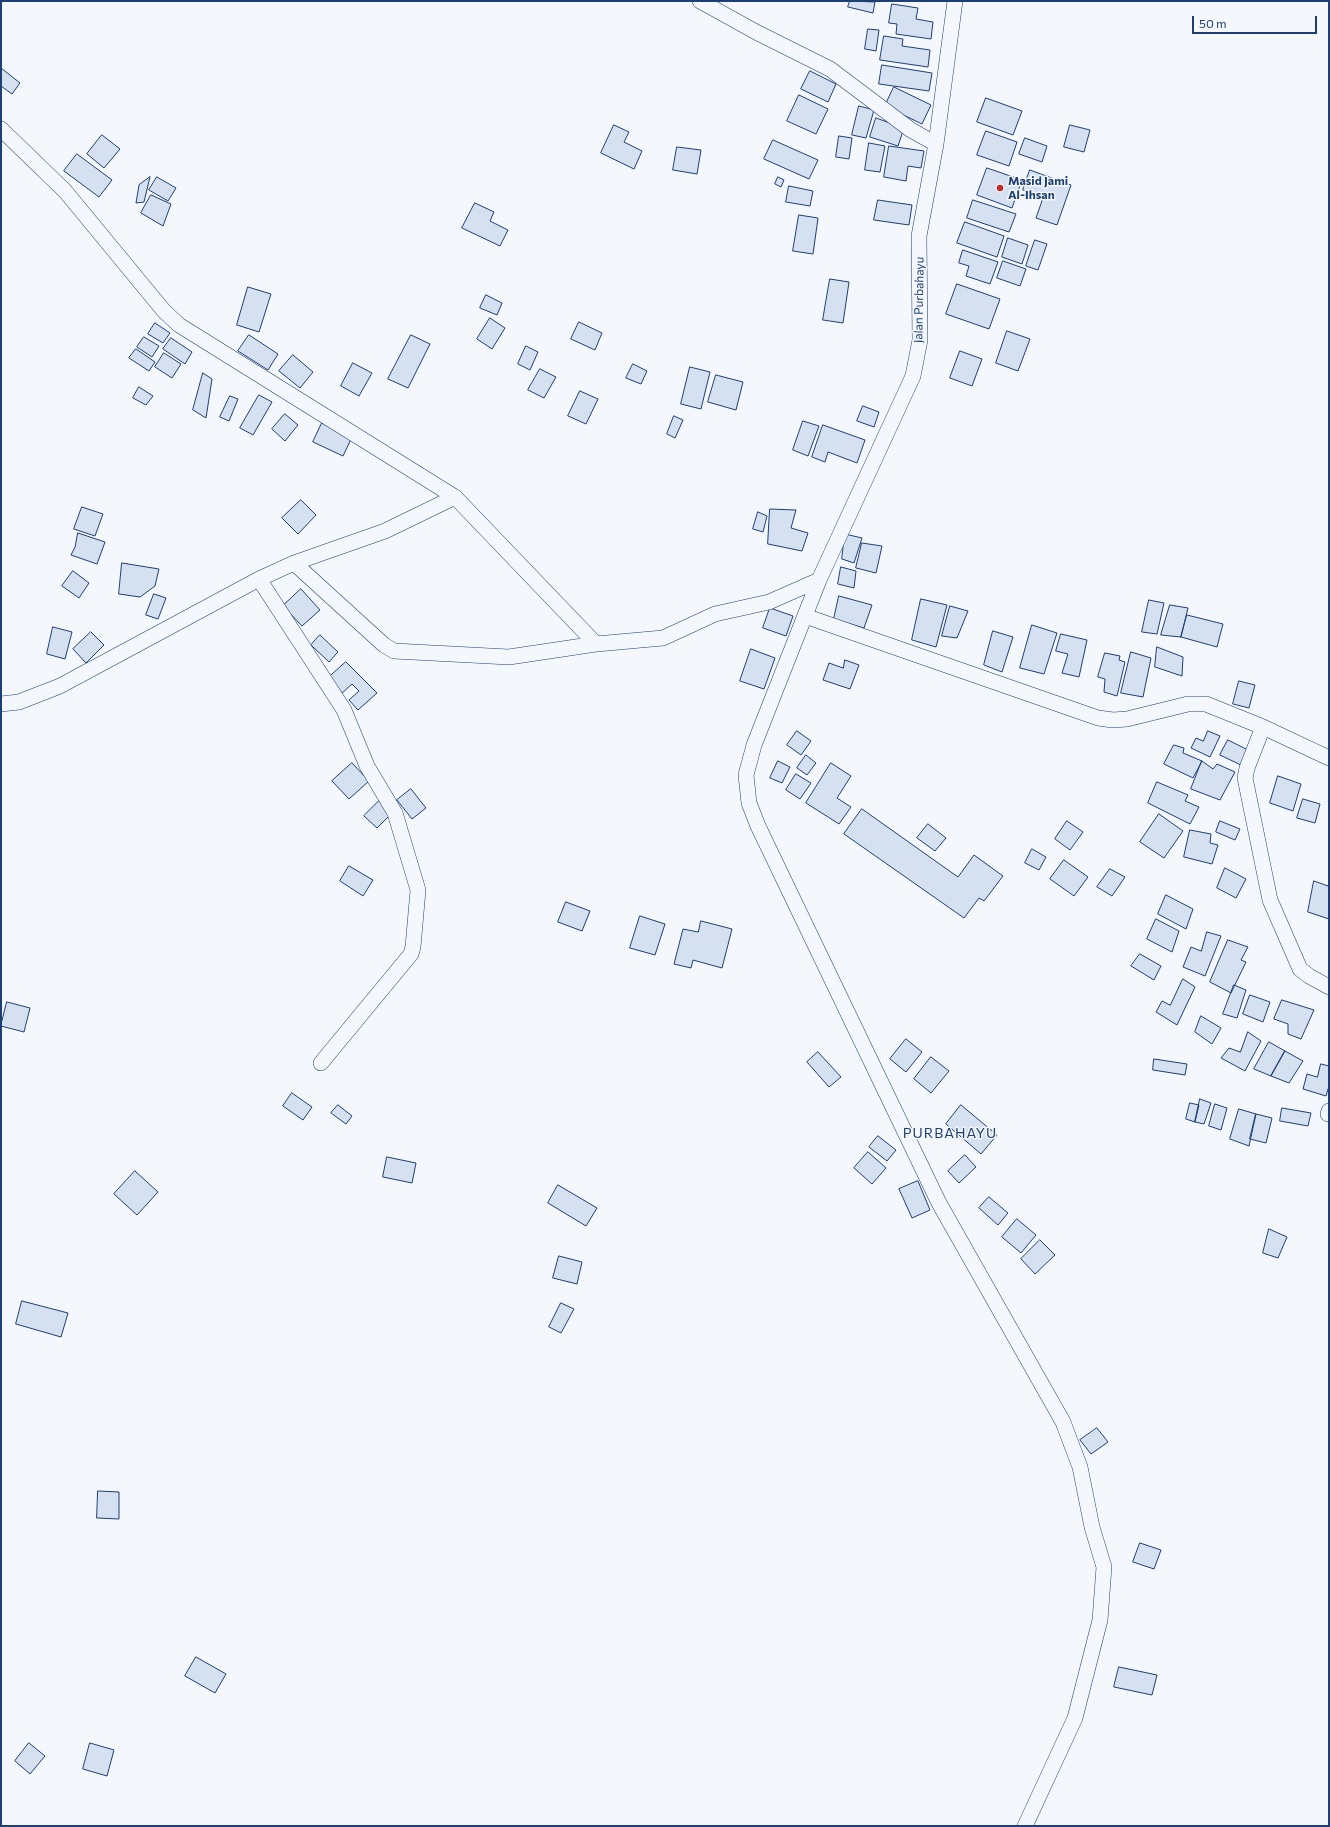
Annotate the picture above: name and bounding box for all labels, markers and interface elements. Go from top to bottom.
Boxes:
scale bar [1194,8,1319,34]
text: 50 m [1199,16,1227,30]
place label: Masid Jami Al-Ihsan [1008,174,1068,202]
marker: Masid Jami Al-Ihsan [995,183,1005,193]
street label: Jalan Purbahayu [911,257,927,343]
district label: PURBAHAYU [903,1125,997,1141]

